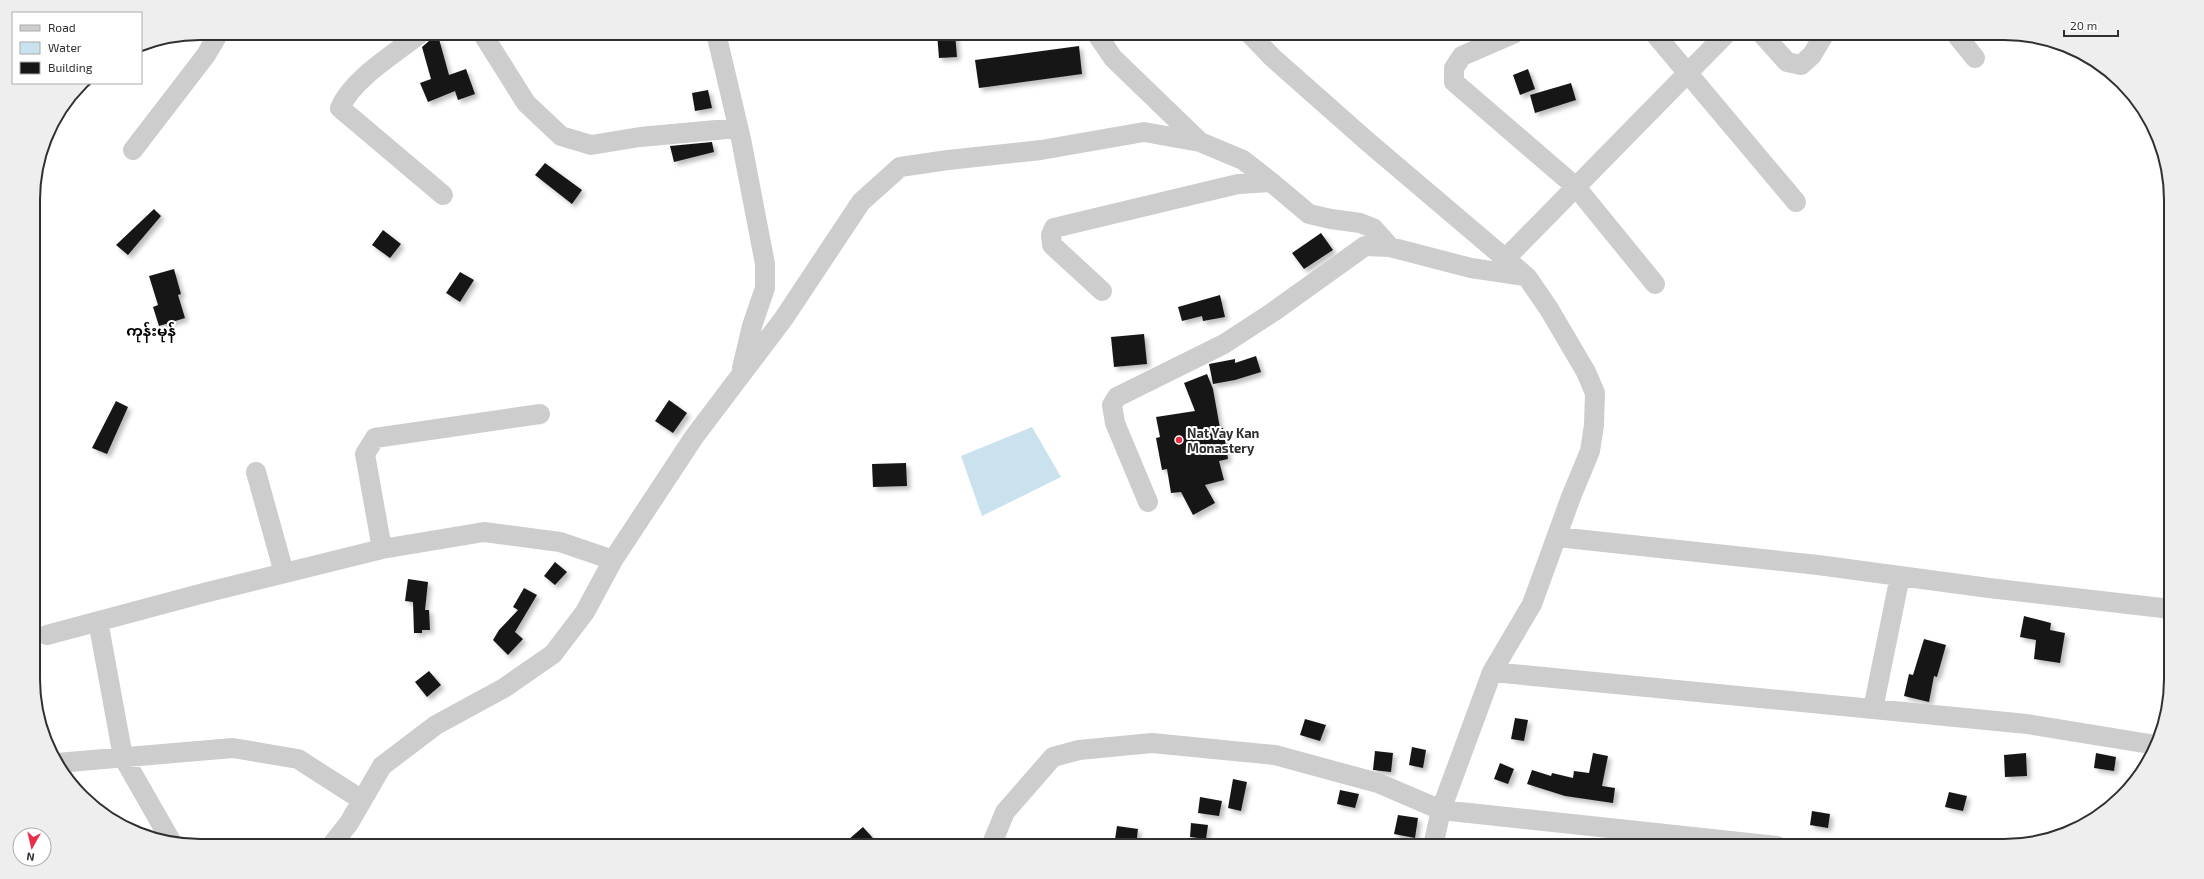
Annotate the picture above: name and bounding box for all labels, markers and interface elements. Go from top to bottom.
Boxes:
legend [12,12,142,84]
scale bar [2064,12,2118,38]
text: 20 m [2070,18,2097,32]
text: Road [48,20,76,34]
text: Water [48,40,82,54]
text: Building [48,60,93,74]
district label: ကုန်းမုန် [126,321,176,343]
place label: Nat Yay Kan Monastery [1187,425,1260,456]
marker: Nat Yay Kan Monastery [1174,435,1184,445]
north arrow [12,827,52,867]
text: N [26,850,35,864]

